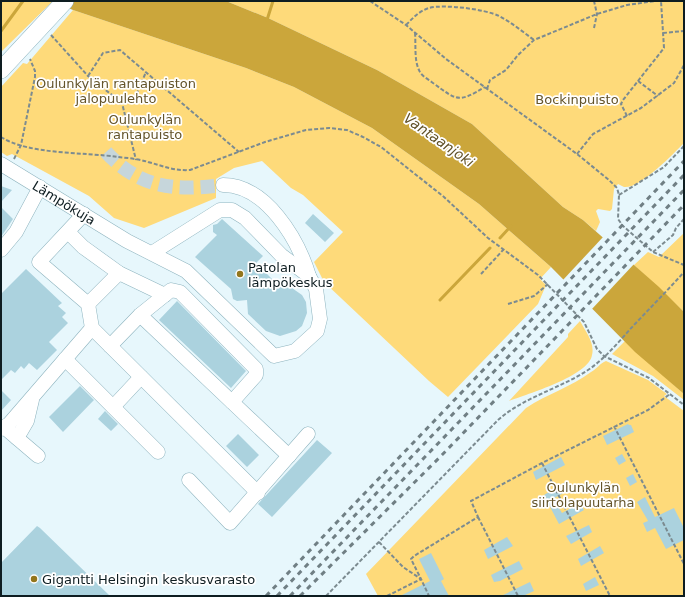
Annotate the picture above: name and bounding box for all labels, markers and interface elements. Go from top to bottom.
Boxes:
park label: Oulunkylän rantapuiston jalopuulehto [36,76,196,106]
park label: Bockinpuisto [535,92,619,107]
water label: Vantaanjoki [401,110,477,170]
park label: Oulunkylän rantapuisto [108,112,182,142]
street label: Lämpökuja [30,178,98,228]
place label: Patolan lämpökeskus [248,260,333,290]
marker: Patolan lämpökeskus [235,269,245,279]
park label: Oulunkylän siirtolapuutarha [531,480,635,510]
place label: Gigantti Helsingin keskusvarasto [42,572,255,587]
marker: Gigantti Helsingin keskusvarasto [29,574,39,584]

